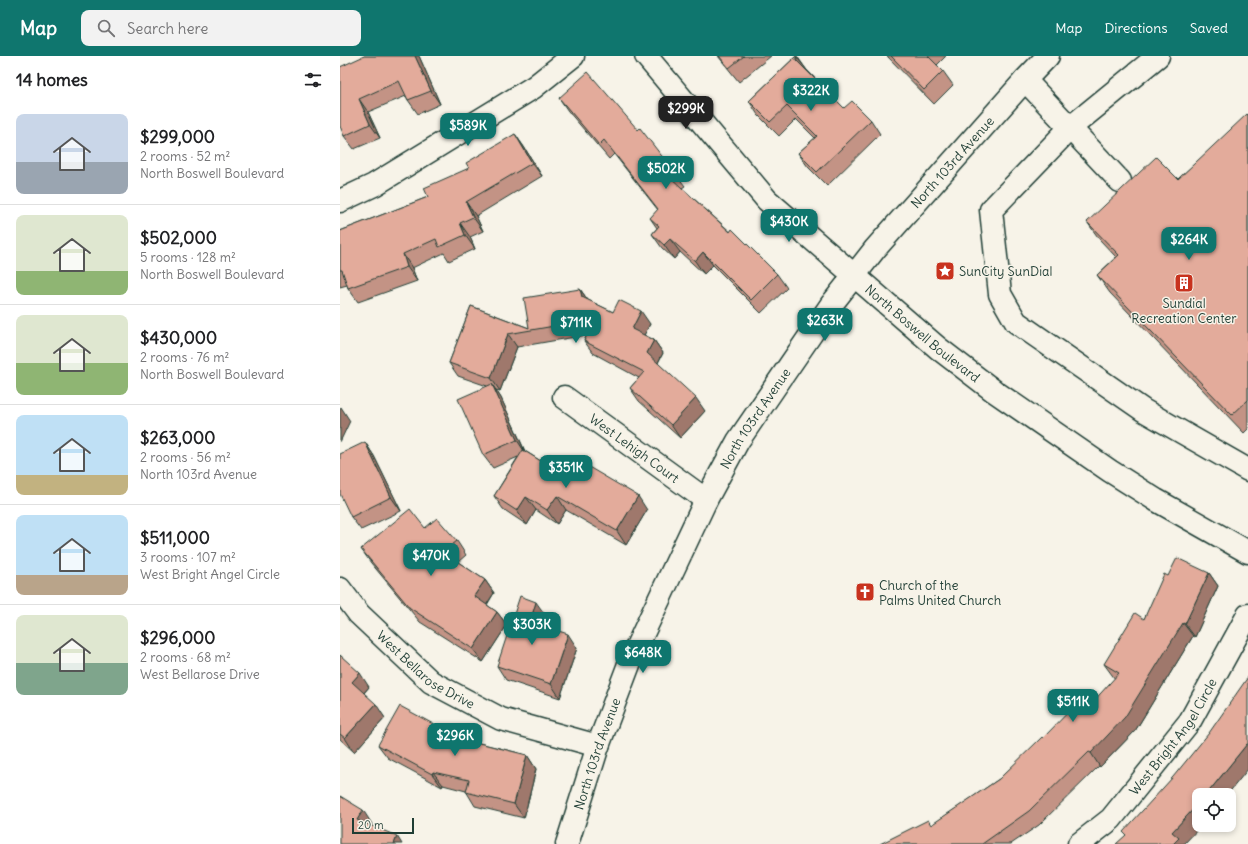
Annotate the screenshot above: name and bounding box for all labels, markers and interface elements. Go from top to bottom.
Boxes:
search box [81,10,361,46]
text: Map [20,16,57,40]
icon: search [95,17,117,39]
text: Search here [127,19,208,38]
text: Map [1055,19,1082,37]
text: Directions [1104,19,1168,37]
text: Saved [1190,19,1228,37]
text: 14 homes [16,69,88,91]
icon: filters [302,69,324,91]
pin: $322K [783,78,839,112]
text: $322K [793,82,829,99]
pin: $299K [658,96,714,130]
text: $299K [667,100,705,117]
pin: $589K [440,113,496,147]
street label: North 103rd Avenue [907,113,997,212]
text: $589K [449,117,487,134]
text: $299,000 [140,126,215,148]
icon: home [48,130,96,178]
text: 2 rooms · 52 m² [140,148,230,165]
pin: $502K [638,156,694,190]
text: $502K [647,160,685,177]
text: North Boswell Boulevard [140,165,284,182]
pin: $430K [761,209,817,243]
text: $430K [770,213,808,230]
text: $502,000 [140,227,217,249]
pin: $264K [1161,227,1217,261]
icon: home [48,231,96,279]
text: $264K [1170,231,1208,248]
text: 5 rooms · 128 m² [140,249,236,266]
place icon: SunCity SunDial [934,260,956,282]
place label: SunCity SunDial [959,263,1052,280]
text: North Boswell Boulevard [140,266,284,283]
building icon: Sundial Recreation Center [1173,272,1195,294]
street label: North Boswell Boulevard [862,280,984,386]
place label: Sundial Recreation Center [1131,295,1237,327]
pin: $263K [797,308,853,342]
pin: $711K [548,310,604,344]
text: $263K [806,312,844,329]
text: $711K [560,314,592,331]
text: $430,000 [140,327,217,349]
icon: home [48,331,96,379]
text: 2 rooms · 76 m² [140,349,229,366]
street label: North 103rd Avenue [716,365,794,472]
text: North Boswell Boulevard [140,366,284,383]
street label: West Lehigh Court [586,410,683,487]
text: $263,000 [140,427,215,449]
icon: home [48,431,96,479]
text: 2 rooms · 56 m² [140,449,231,466]
pin: $351K [538,455,594,489]
text: $351K [548,459,584,476]
text: North 103rd Avenue [140,466,257,483]
text: $511,000 [140,527,210,549]
icon: home [48,531,96,579]
pin: $470K [403,543,459,577]
text: $470K [412,547,450,564]
text: 3 rooms · 107 m² [140,549,236,566]
text: West Bright Angel Circle [140,566,280,583]
place label: Church of the Palms United Church [879,577,1002,609]
church icon: Church of the Palms United Church [854,581,876,603]
pin: $303K [504,612,560,646]
text: $303K [513,616,551,633]
text: $296,000 [140,627,215,649]
street label: West Bellarose Drive [373,627,478,712]
icon: home [48,631,96,679]
pin: $648K [615,640,671,674]
text: $648K [624,644,662,661]
text: 2 rooms · 68 m² [140,649,231,666]
text: West Bellarose Drive [140,666,260,683]
street label: West Bright Angel Circle [1125,675,1220,798]
pin: $511K [1045,689,1101,723]
text: $511K [1056,693,1090,710]
street label: North 103rd Avenue [570,695,624,812]
pin: $296K [427,723,483,757]
text: $296K [436,727,474,744]
map controls [1192,788,1236,832]
button: locate [1192,788,1236,832]
scale bar [352,816,414,835]
text: 20 m [358,818,384,832]

